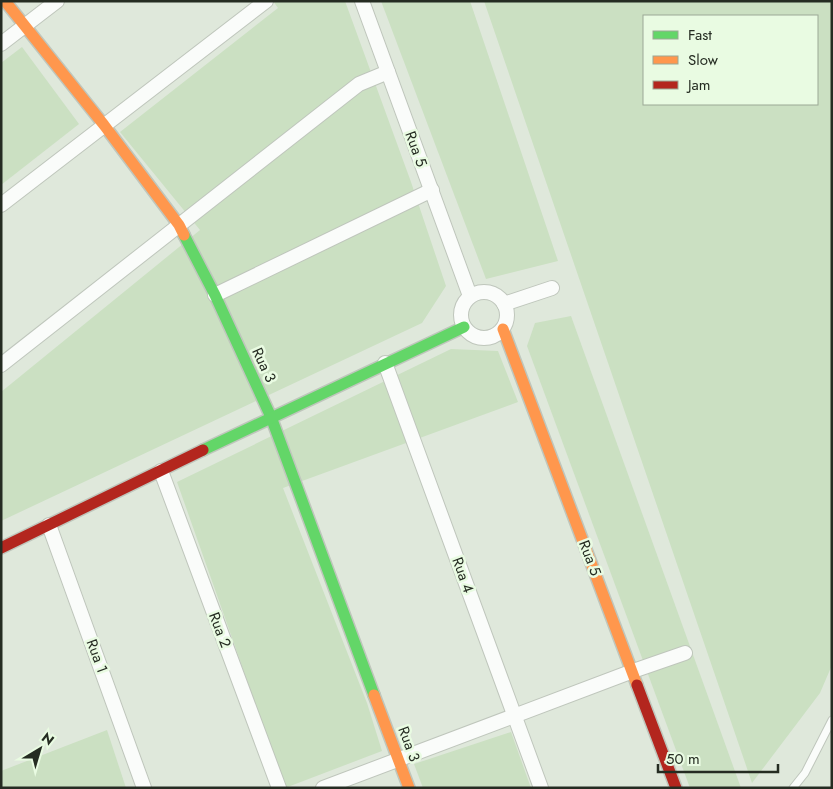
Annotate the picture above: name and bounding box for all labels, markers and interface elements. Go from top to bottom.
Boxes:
legend [643,15,818,105]
text: Fast [688,24,712,46]
text: Slow [688,49,719,71]
text: Jam [686,74,711,96]
street label: Rua 5 [399,128,433,170]
street label: Rua 3 [246,344,282,386]
street label: Rua 5 [573,537,607,579]
street label: Rua 4 [446,554,480,596]
street label: Rua 2 [203,609,237,651]
street label: Rua 1 [81,636,113,676]
street label: Rua 3 [392,723,426,765]
north arrow [15,724,65,774]
text: N [37,727,59,750]
scale bar [658,742,778,774]
text: 50 m [666,748,700,770]

